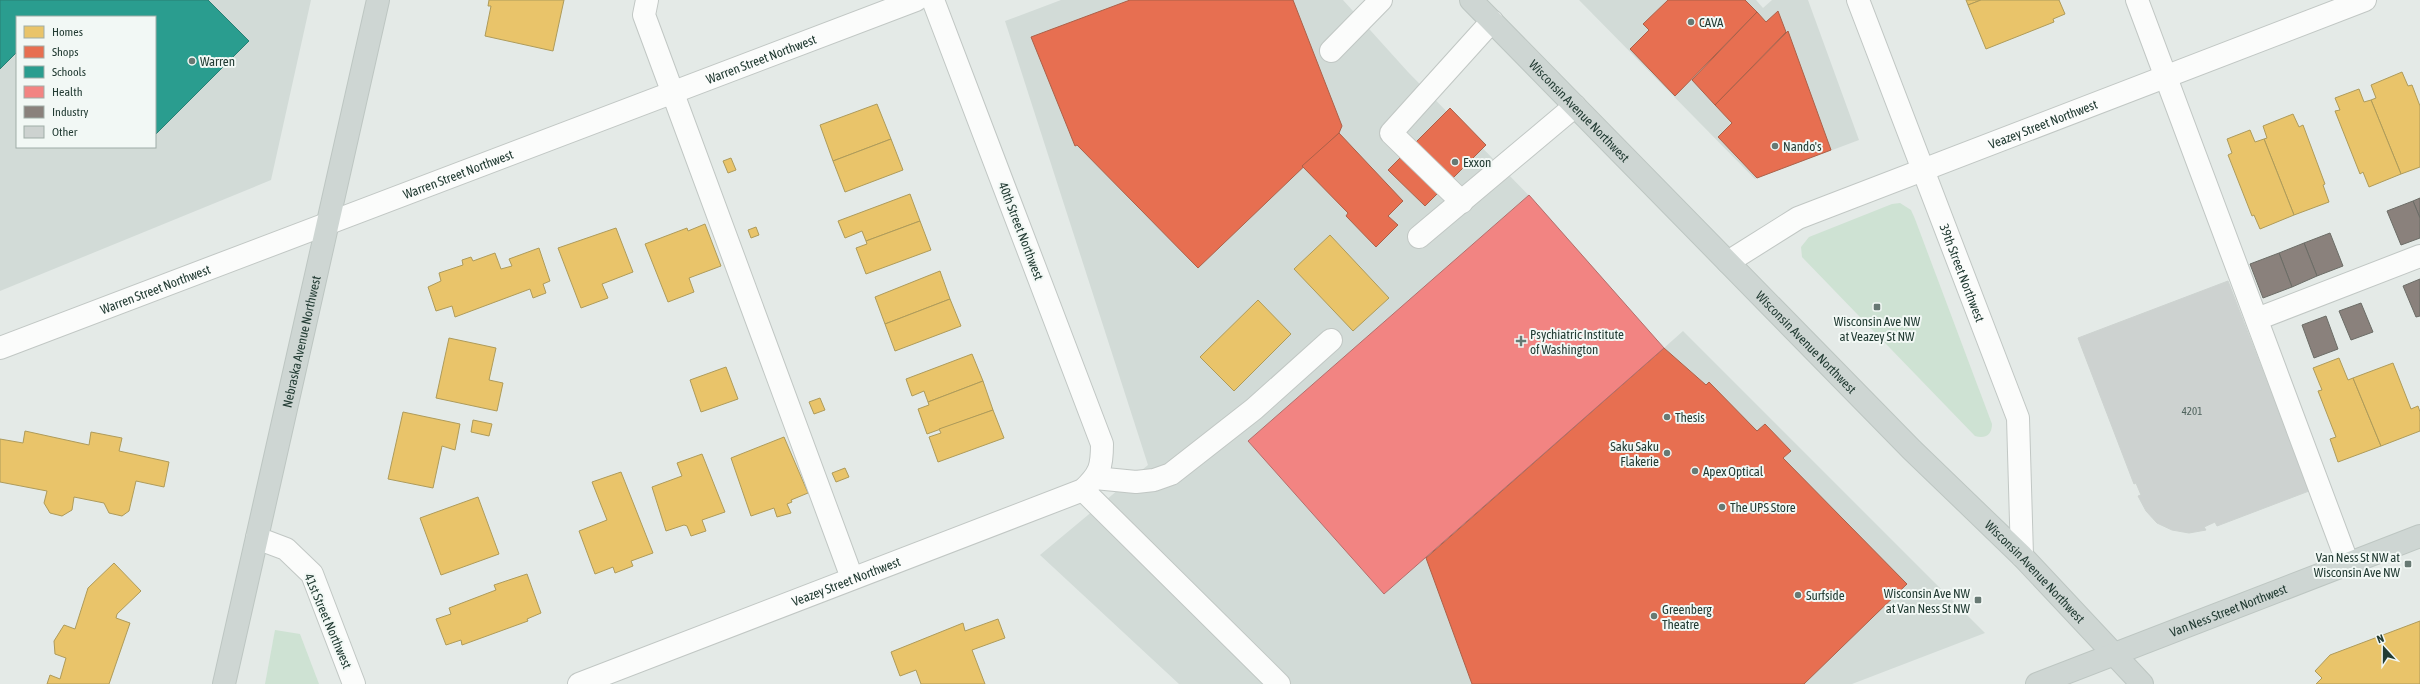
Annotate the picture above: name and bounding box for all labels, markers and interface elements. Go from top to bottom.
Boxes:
place label: CAVA [1699,15,1724,30]
legend [16,16,156,148]
marker: CAVA [1686,17,1696,27]
text: Homes [52,25,83,39]
street label: Warren Street Northwest [704,31,818,87]
text: Shops [52,45,78,59]
place label: Warren [200,54,235,69]
marker: Warren [187,56,197,66]
street label: Wisconsin Avenue Northwest [1526,56,1633,165]
text: Schools [52,65,86,79]
text: Health [52,85,82,99]
street label: Veazey Street Northwest [1986,96,2100,152]
text: Industry [52,105,89,119]
text: Other [52,125,78,139]
place label: Nando's [1783,139,1822,154]
marker: Nando's [1770,141,1780,151]
street label: Warren Street Northwest [401,146,515,202]
place label: Exxon [1463,155,1491,170]
marker: Exxon [1450,157,1460,167]
street label: 40th Street Northwest [995,180,1047,282]
street label: 39th Street Northwest [1937,222,1988,324]
street label: Warren Street Northwest [98,261,213,317]
street label: Nebraska Avenue Northwest [279,274,323,409]
street label: Wisconsin Avenue Northwest [1753,288,1860,397]
marker: Wisconsin Ave NW at Veazey St NW [1872,302,1882,312]
place label: Wisconsin Ave NW at Veazey St NW [1834,314,1921,344]
place label: Psychiatric Institute of Washington [1530,327,1624,357]
marker: Psychiatric Institute of Washington [1515,335,1527,347]
house number: 4201 [2182,405,2202,417]
place label: Thesis [1675,410,1705,425]
marker: Thesis [1662,412,1672,422]
place label: Saku Saku Flakerie [1610,439,1659,469]
marker: Saku Saku Flakerie [1662,448,1672,458]
place label: Apex Optical [1703,464,1764,479]
marker: Apex Optical [1690,466,1700,476]
place label: The UPS Store [1730,500,1796,515]
marker: The UPS Store [1717,502,1727,512]
street label: Wisconsin Avenue Northwest [1982,517,2088,626]
place label: Van Ness St NW at Wisconsin Ave NW [2314,550,2401,580]
street label: Veazey Street Northwest [789,553,903,609]
marker: Van Ness St NW at Wisconsin Ave NW [2403,559,2413,569]
street label: 41st Street Northwest [301,571,355,671]
street label: Van Ness Street Northwest [2167,581,2289,640]
place label: Wisconsin Ave NW at Van Ness St NW [1884,586,1971,616]
place label: Surfside [1806,588,1845,603]
marker: Surfside [1793,590,1803,600]
marker: Wisconsin Ave NW at Van Ness St NW [1973,595,1983,605]
place label: Greenberg Theatre [1662,602,1712,632]
marker: Greenberg Theatre [1649,611,1659,621]
north arrow [2364,628,2404,668]
text: N [2375,632,2386,645]

